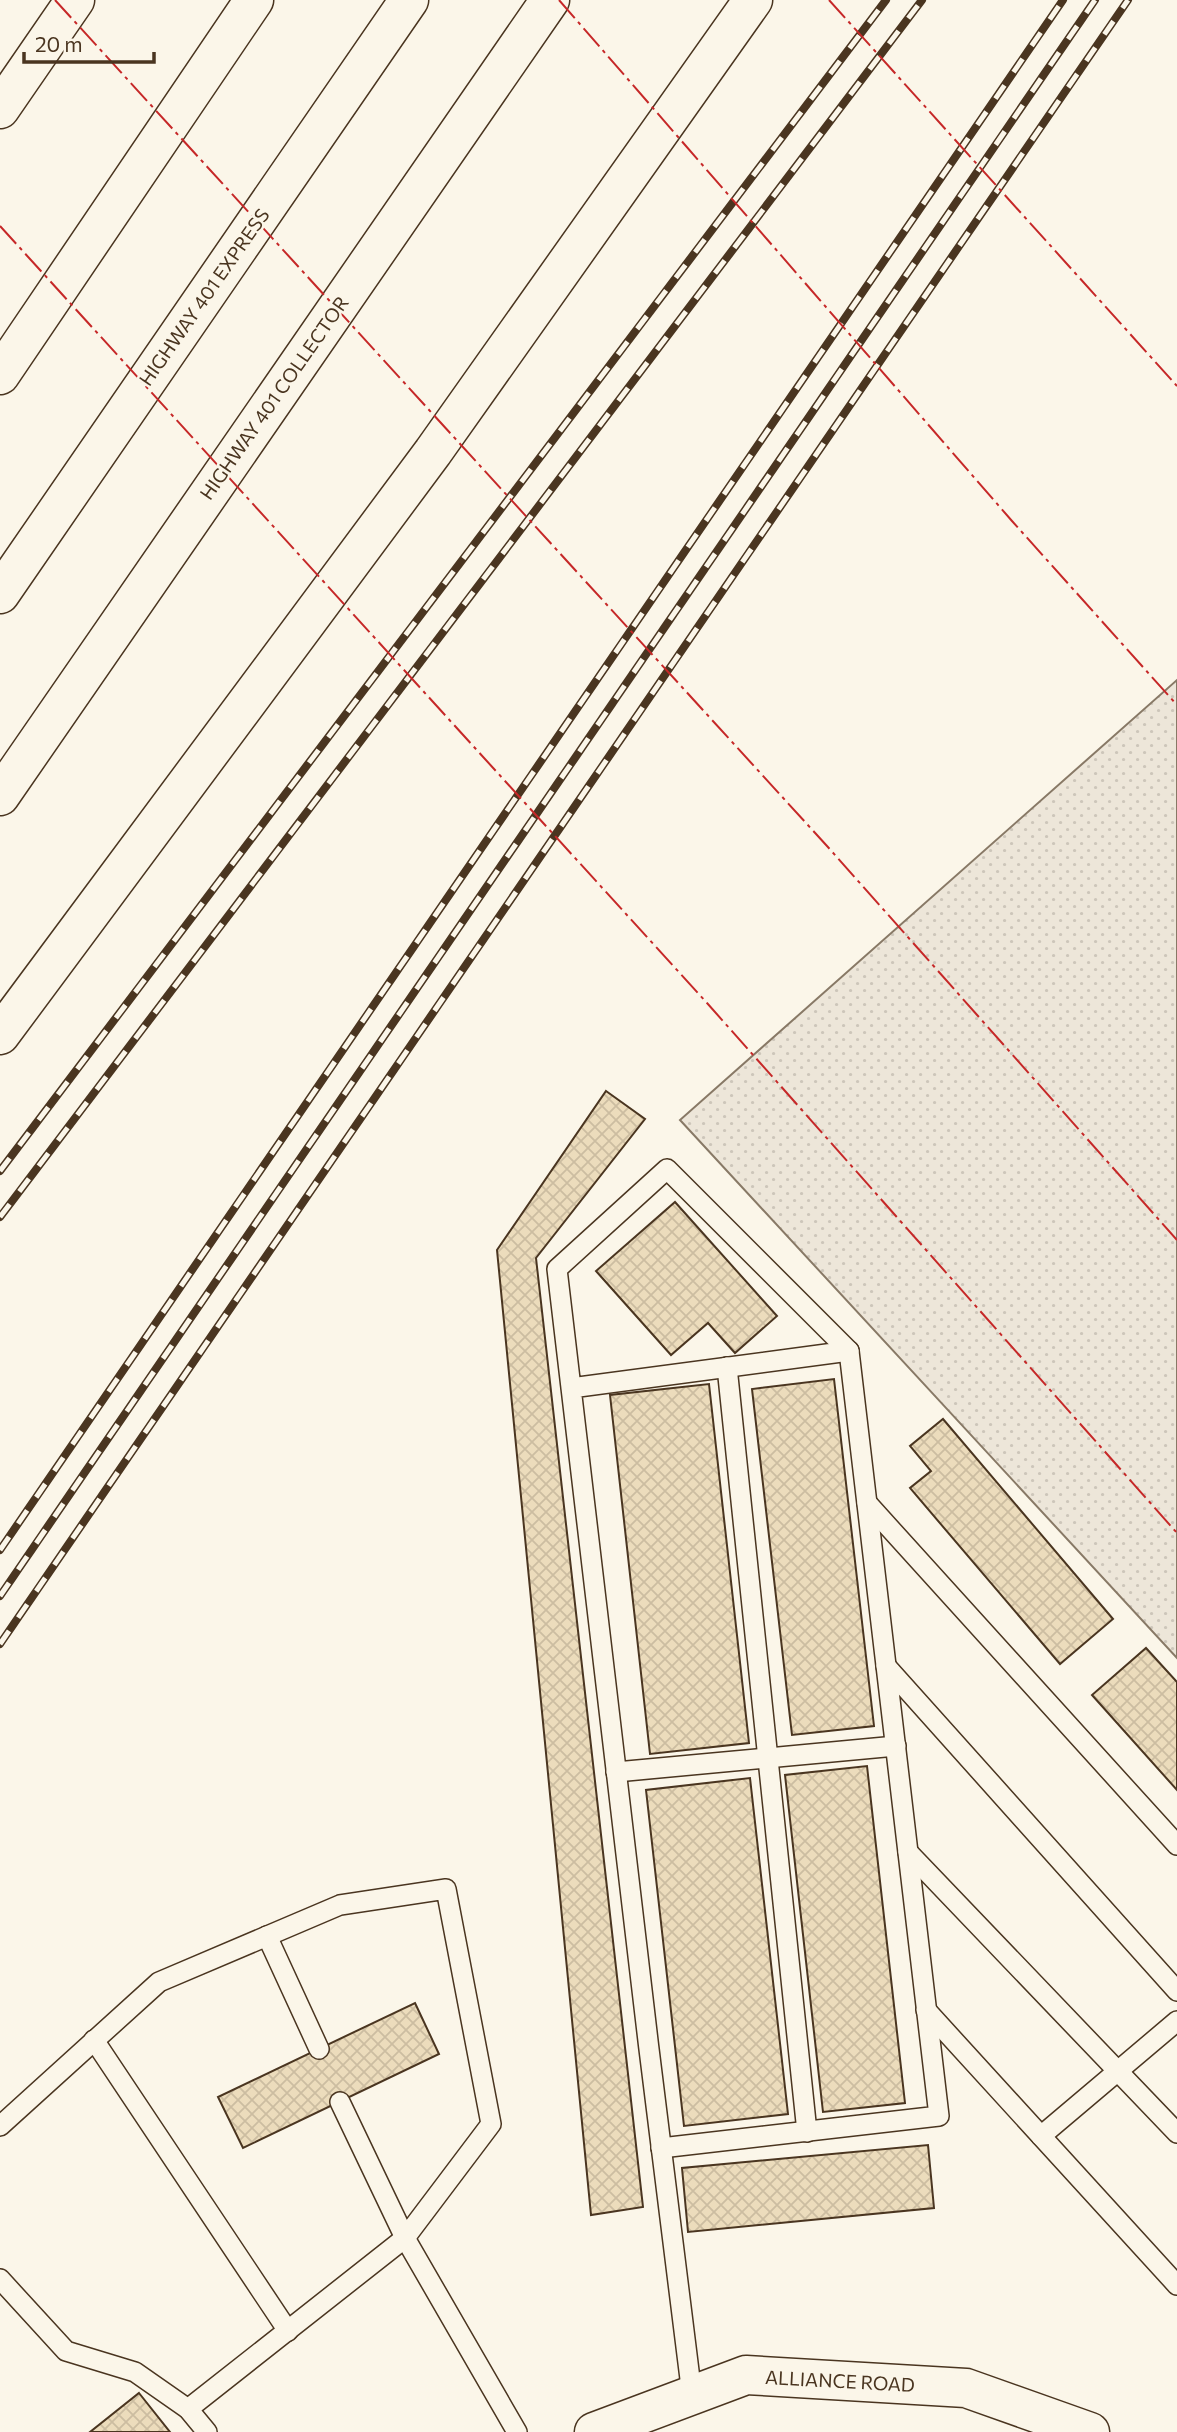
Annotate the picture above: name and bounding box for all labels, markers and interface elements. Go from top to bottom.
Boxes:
scale bar [24,21,154,65]
text: 20 m [35,31,83,56]
street label: HIGHWAY 401 EXPRESS [134,204,274,390]
street label: HIGHWAY 401 COLLECTOR [194,291,353,504]
street label: ALLIANCE ROAD [765,2365,916,2396]

